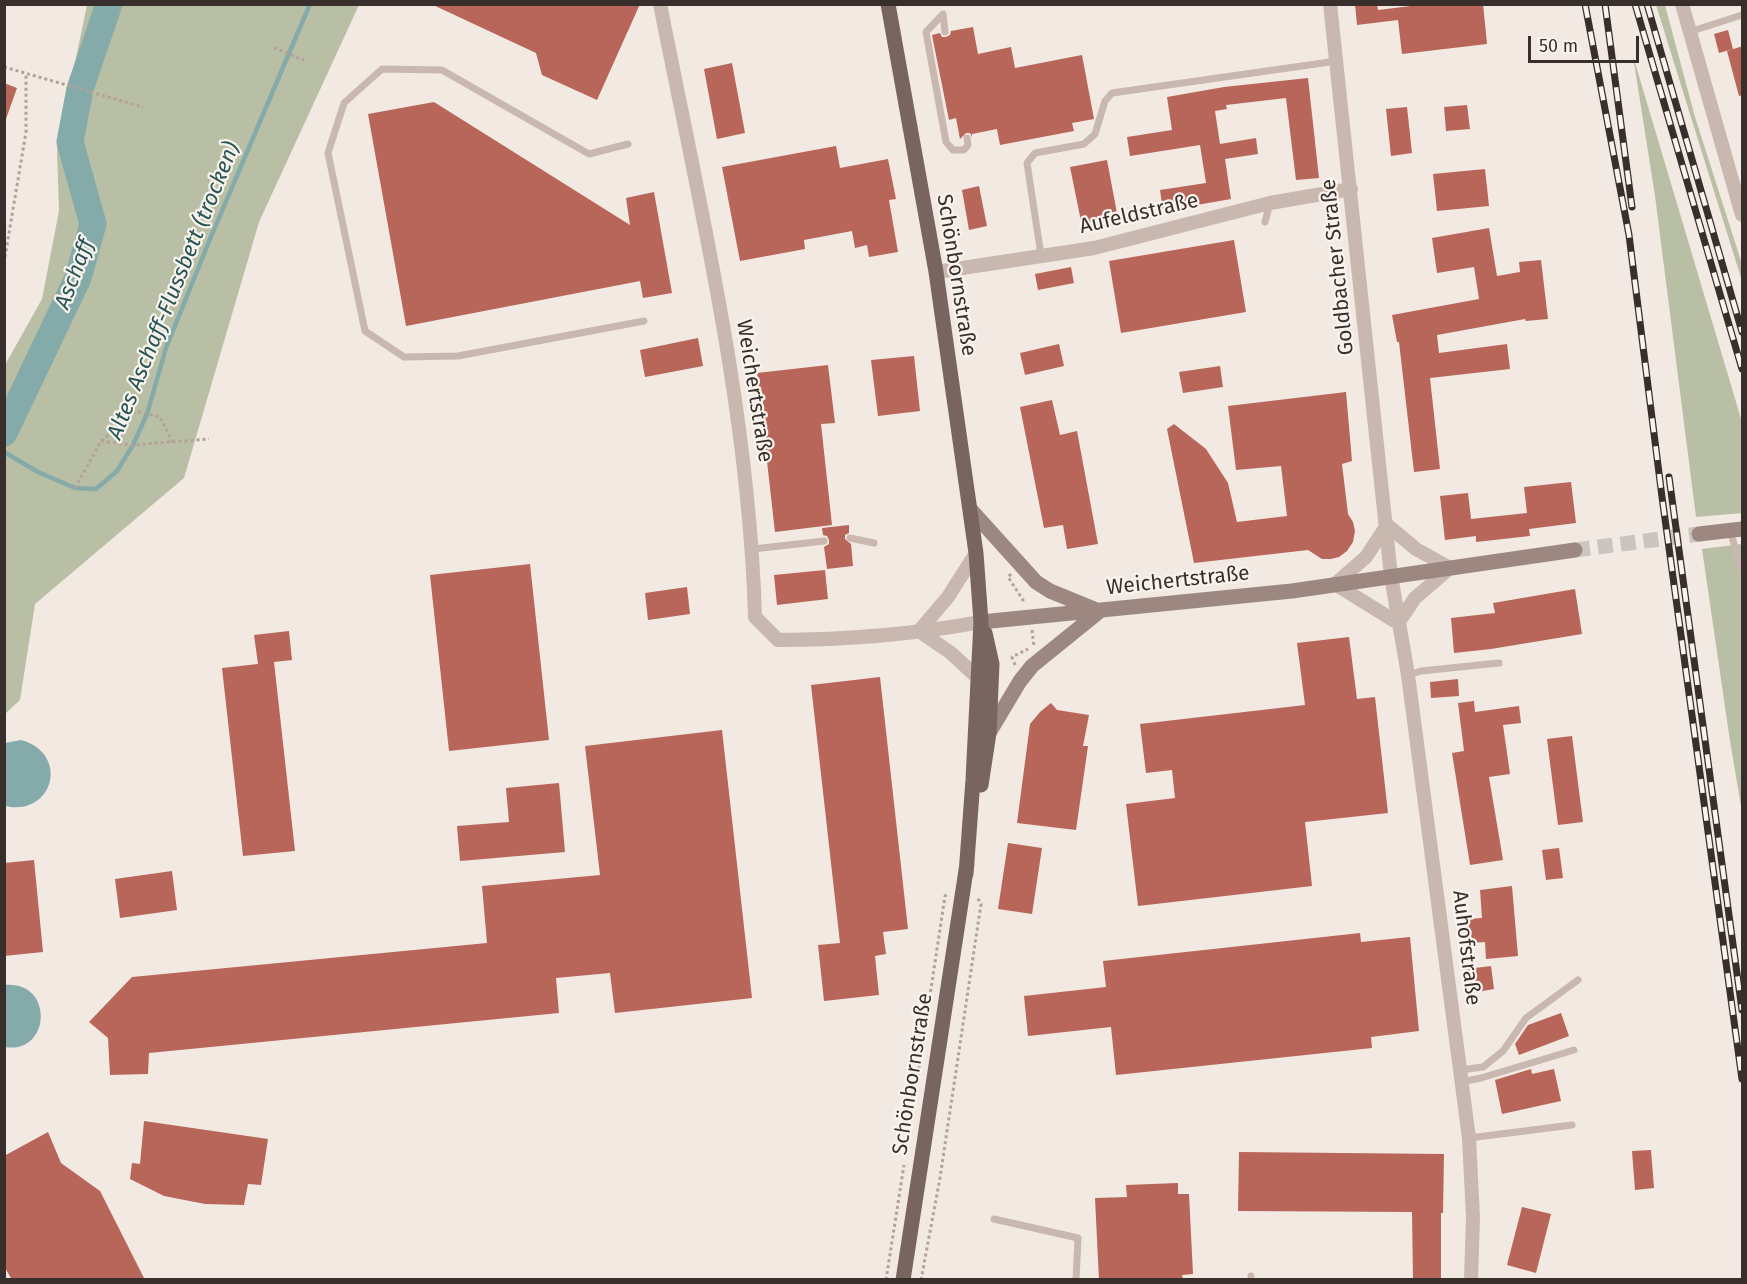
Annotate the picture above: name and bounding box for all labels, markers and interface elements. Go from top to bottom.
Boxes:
scale bar [1531,24,1642,62]
text: 50 m [1539,35,1578,57]
water label: Altes Aschaff-Flussbett (trocken) [102,139,246,443]
street label: Goldbacher Straße [1316,178,1360,356]
street label: Aufeldstraße [1077,188,1201,240]
street label: Schönbornstraße [931,192,981,358]
water label: Aschaff [50,235,100,313]
street label: Weichertstraße [730,318,778,464]
street label: Weichertstraße [1105,561,1251,601]
street label: Auhofstraße [1446,889,1486,1007]
street label: Schönbornstraße [888,991,938,1157]

